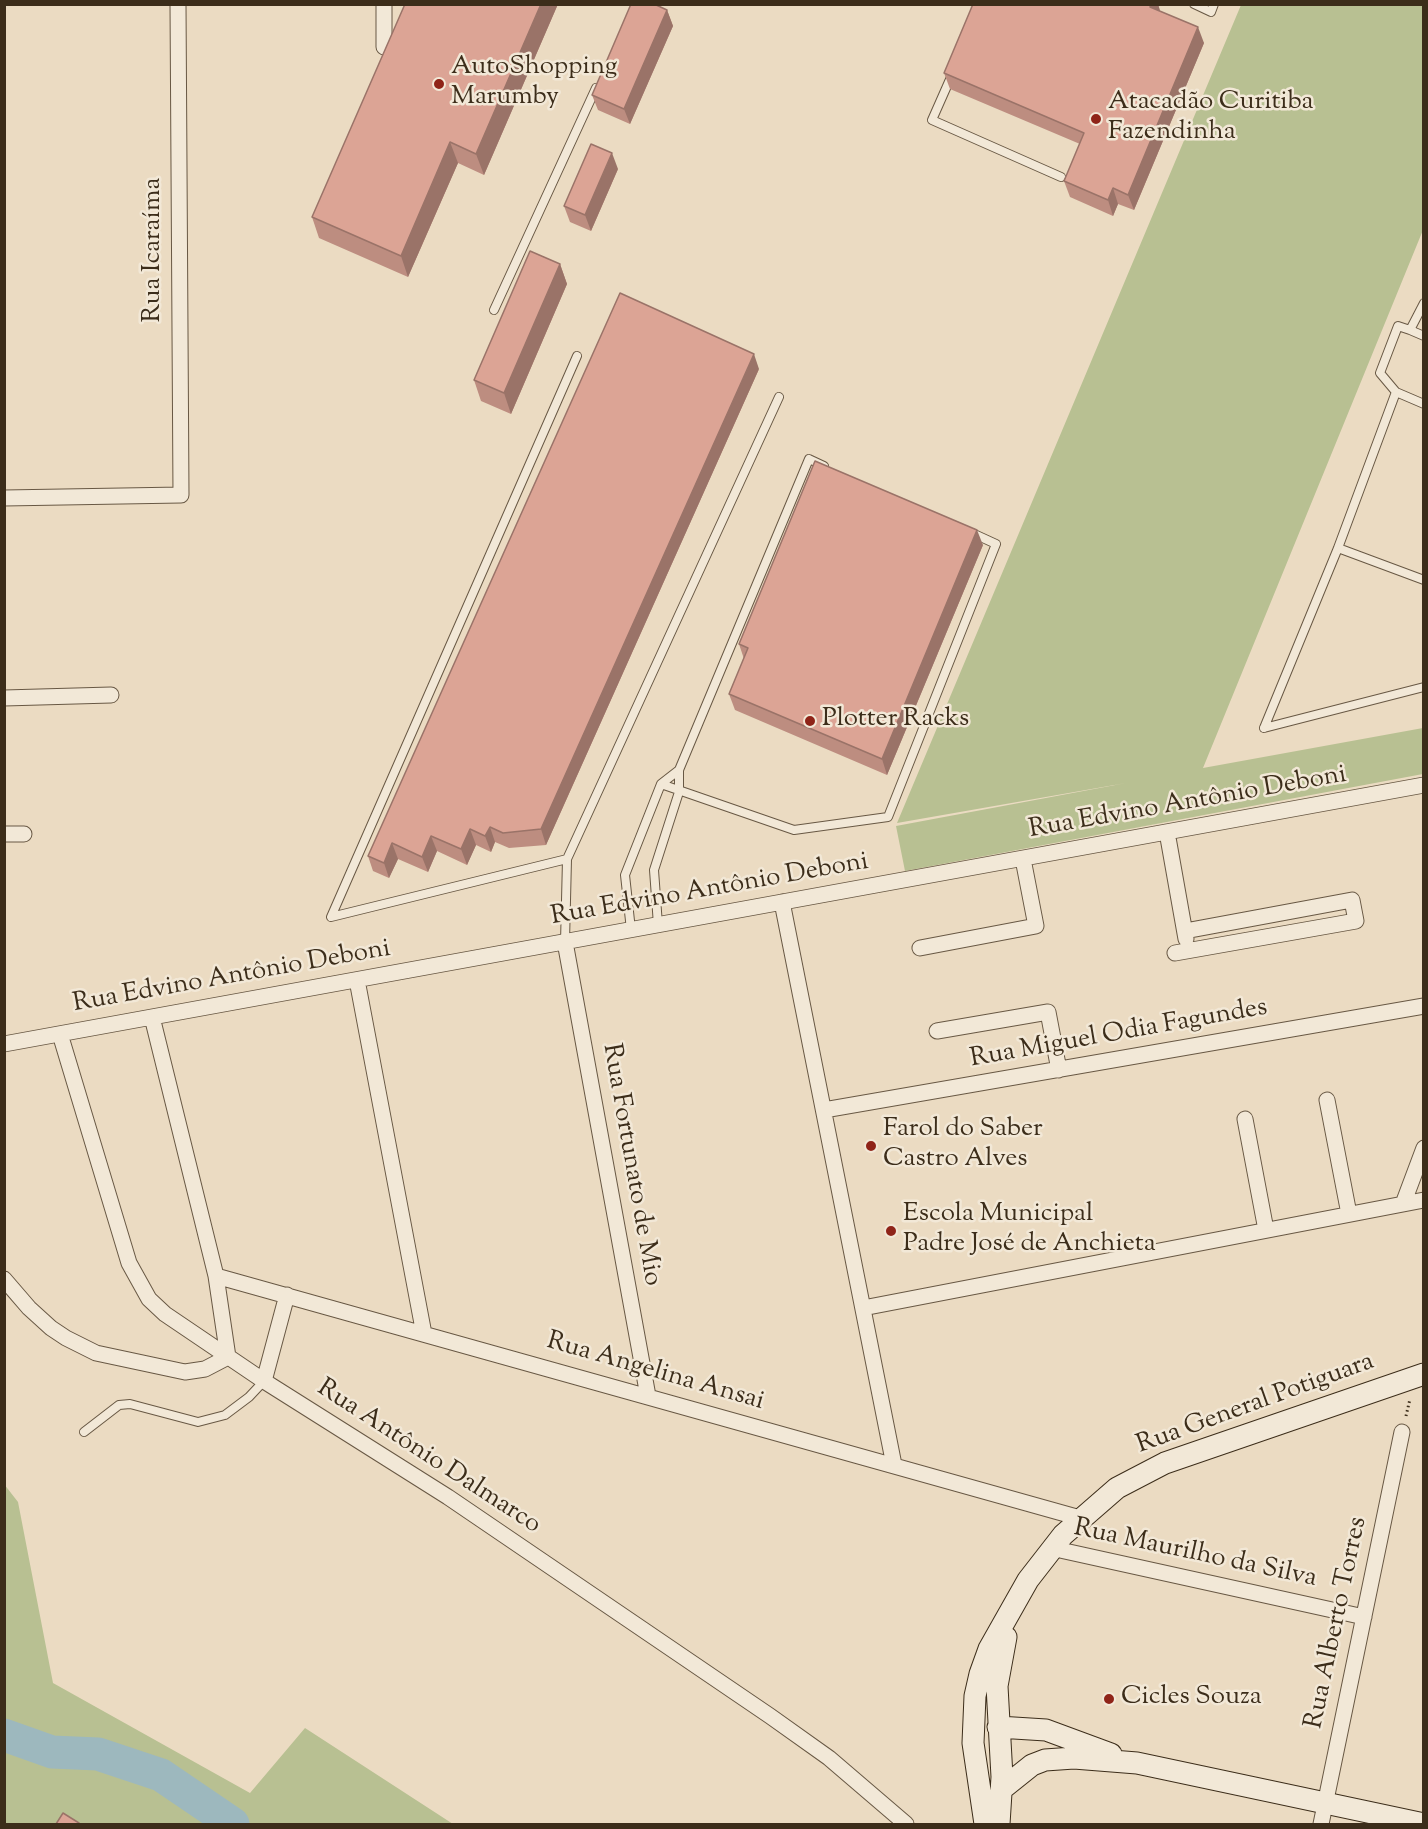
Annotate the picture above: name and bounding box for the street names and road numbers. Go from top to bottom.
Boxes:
street label: Rua Icaraíma [139,178,171,322]
street label: Rua Edvino Antônio Deboni [1027,761,1349,847]
street label: Rua Edvino Antônio Deboni [549,848,871,934]
street label: Rua Edvino Antônio Deboni [71,935,393,1021]
street label: Rua Miguel Odia Fagundes [968,994,1270,1076]
street label: Rua Fortunato de Mio [593,1041,667,1289]
street label: Rua Angelina Ansai [543,1327,767,1419]
street label: Rua General Potiguara [1133,1348,1379,1462]
street label: Rua Antônio Dalmarco [310,1374,546,1542]
street label: Rua Maurilho da Silva [1071,1514,1319,1596]
street label: Rua Alberto Torres [1300,1514,1376,1732]

